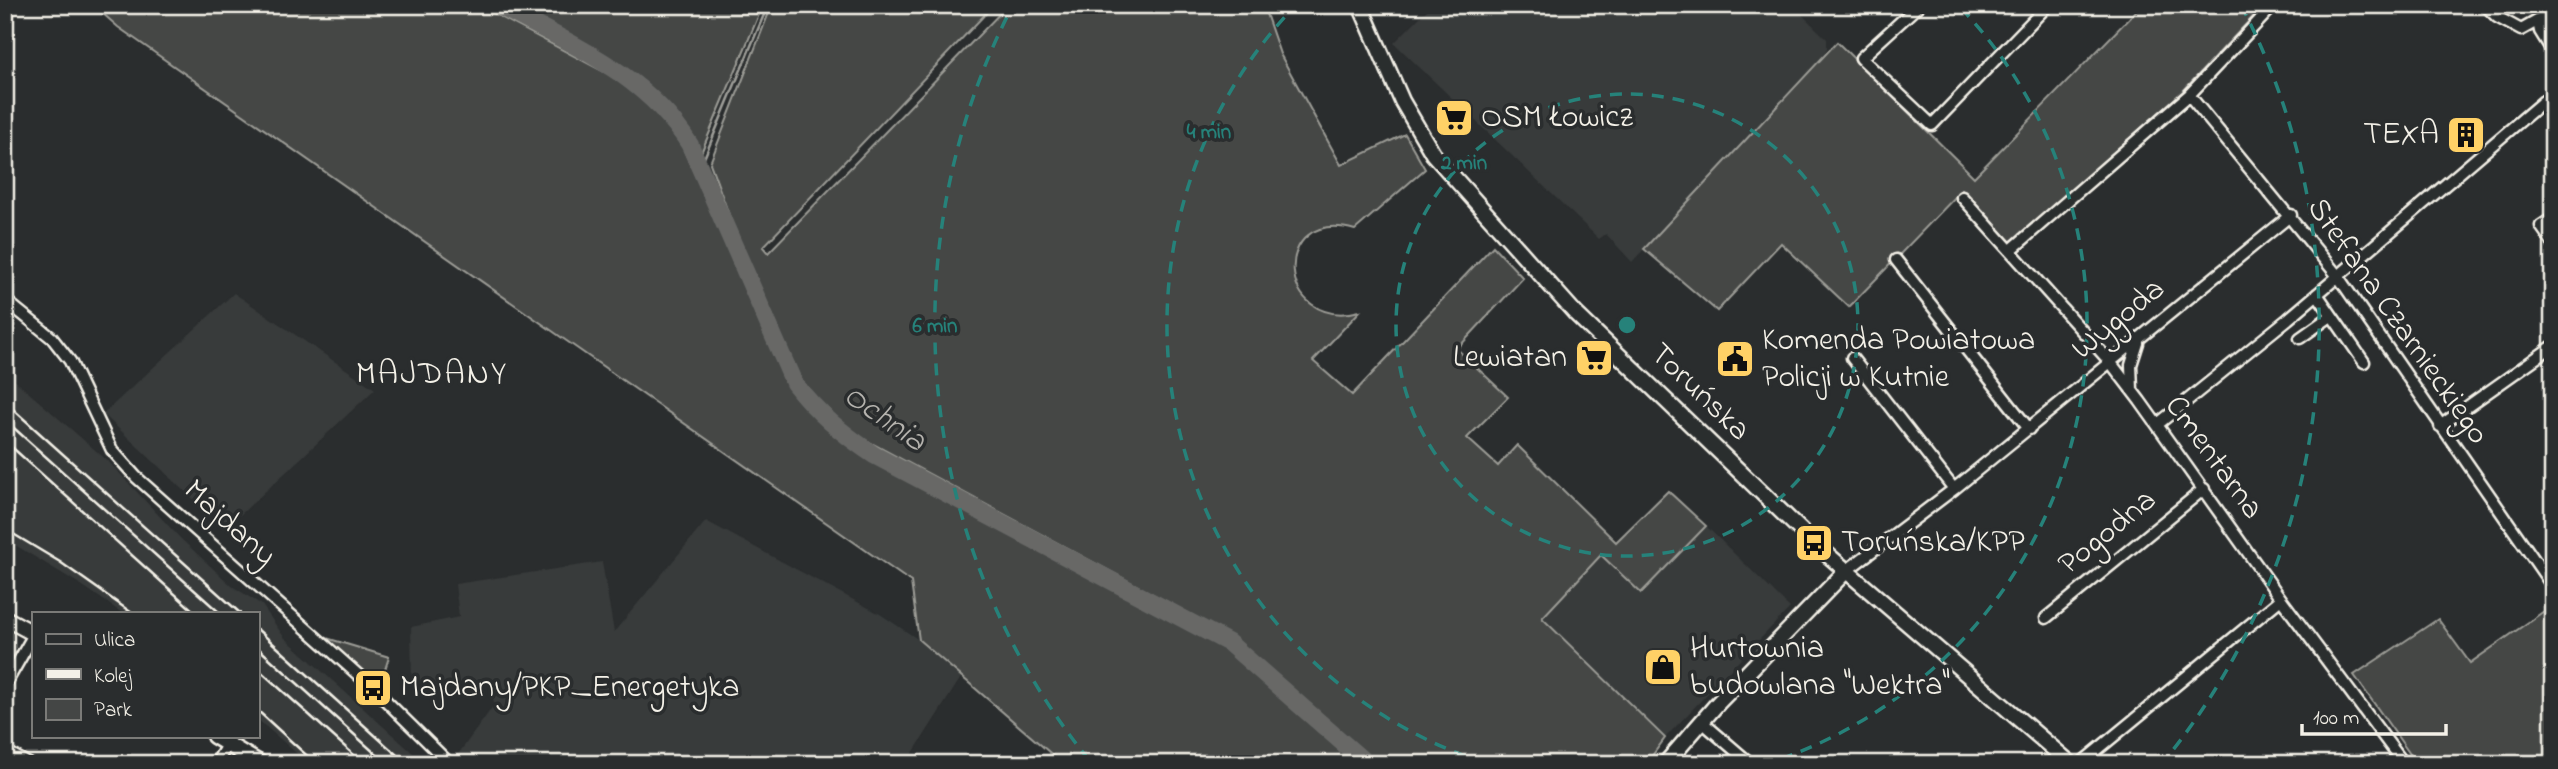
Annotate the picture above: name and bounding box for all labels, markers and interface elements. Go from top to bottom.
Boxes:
place label: OSM Łowicz [1481,95,1633,142]
supermarket icon: OSM Łowicz [1433,97,1475,139]
place label: TEXA [2363,112,2439,159]
building icon: TEXA [2445,114,2487,156]
text: 4 min [1187,118,1231,148]
text: 2 min [1440,149,1487,179]
street label: Stefana Czarnieckiego [2294,189,2500,455]
street label: Wygoda [2062,267,2176,373]
text: 6 min [913,312,957,342]
centre of rings [1615,313,1639,337]
place label: Komenda Powiatowa Policji w Kutnie [1762,318,2035,402]
street label: Toruńska [1638,333,1760,453]
place label: Lewiatan [1453,335,1567,382]
supermarket icon: Lewiatan [1573,337,1615,379]
public building icon: Komenda Powiatowa Policji w Kutnie [1714,338,1756,380]
district label: MAJDANY [356,351,508,399]
water label: Ochnia [833,373,936,466]
street label: Cmentarna [2152,386,2274,530]
street label: Majdany [172,469,286,579]
street label: Pogodna [2048,478,2168,588]
place label: Toruńska/KPP [1841,520,2025,567]
bus stop icon: Toruńska/KPP [1793,522,1835,564]
legend [32,612,259,738]
text: Ulica [94,626,135,656]
place label: Hurtownia budowlana "Wektra" [1690,626,1950,710]
shop icon: Hurtownia budowlana "Wektra" [1642,646,1684,688]
text: Kolej [94,662,132,692]
place label: Majdany/PKP_Energetyka [400,665,740,712]
bus stop icon: Majdany/PKP_Energetyka [352,667,394,709]
scale bar [2302,692,2446,736]
text: Park [94,696,133,726]
text: 100 m [2313,704,2359,734]

